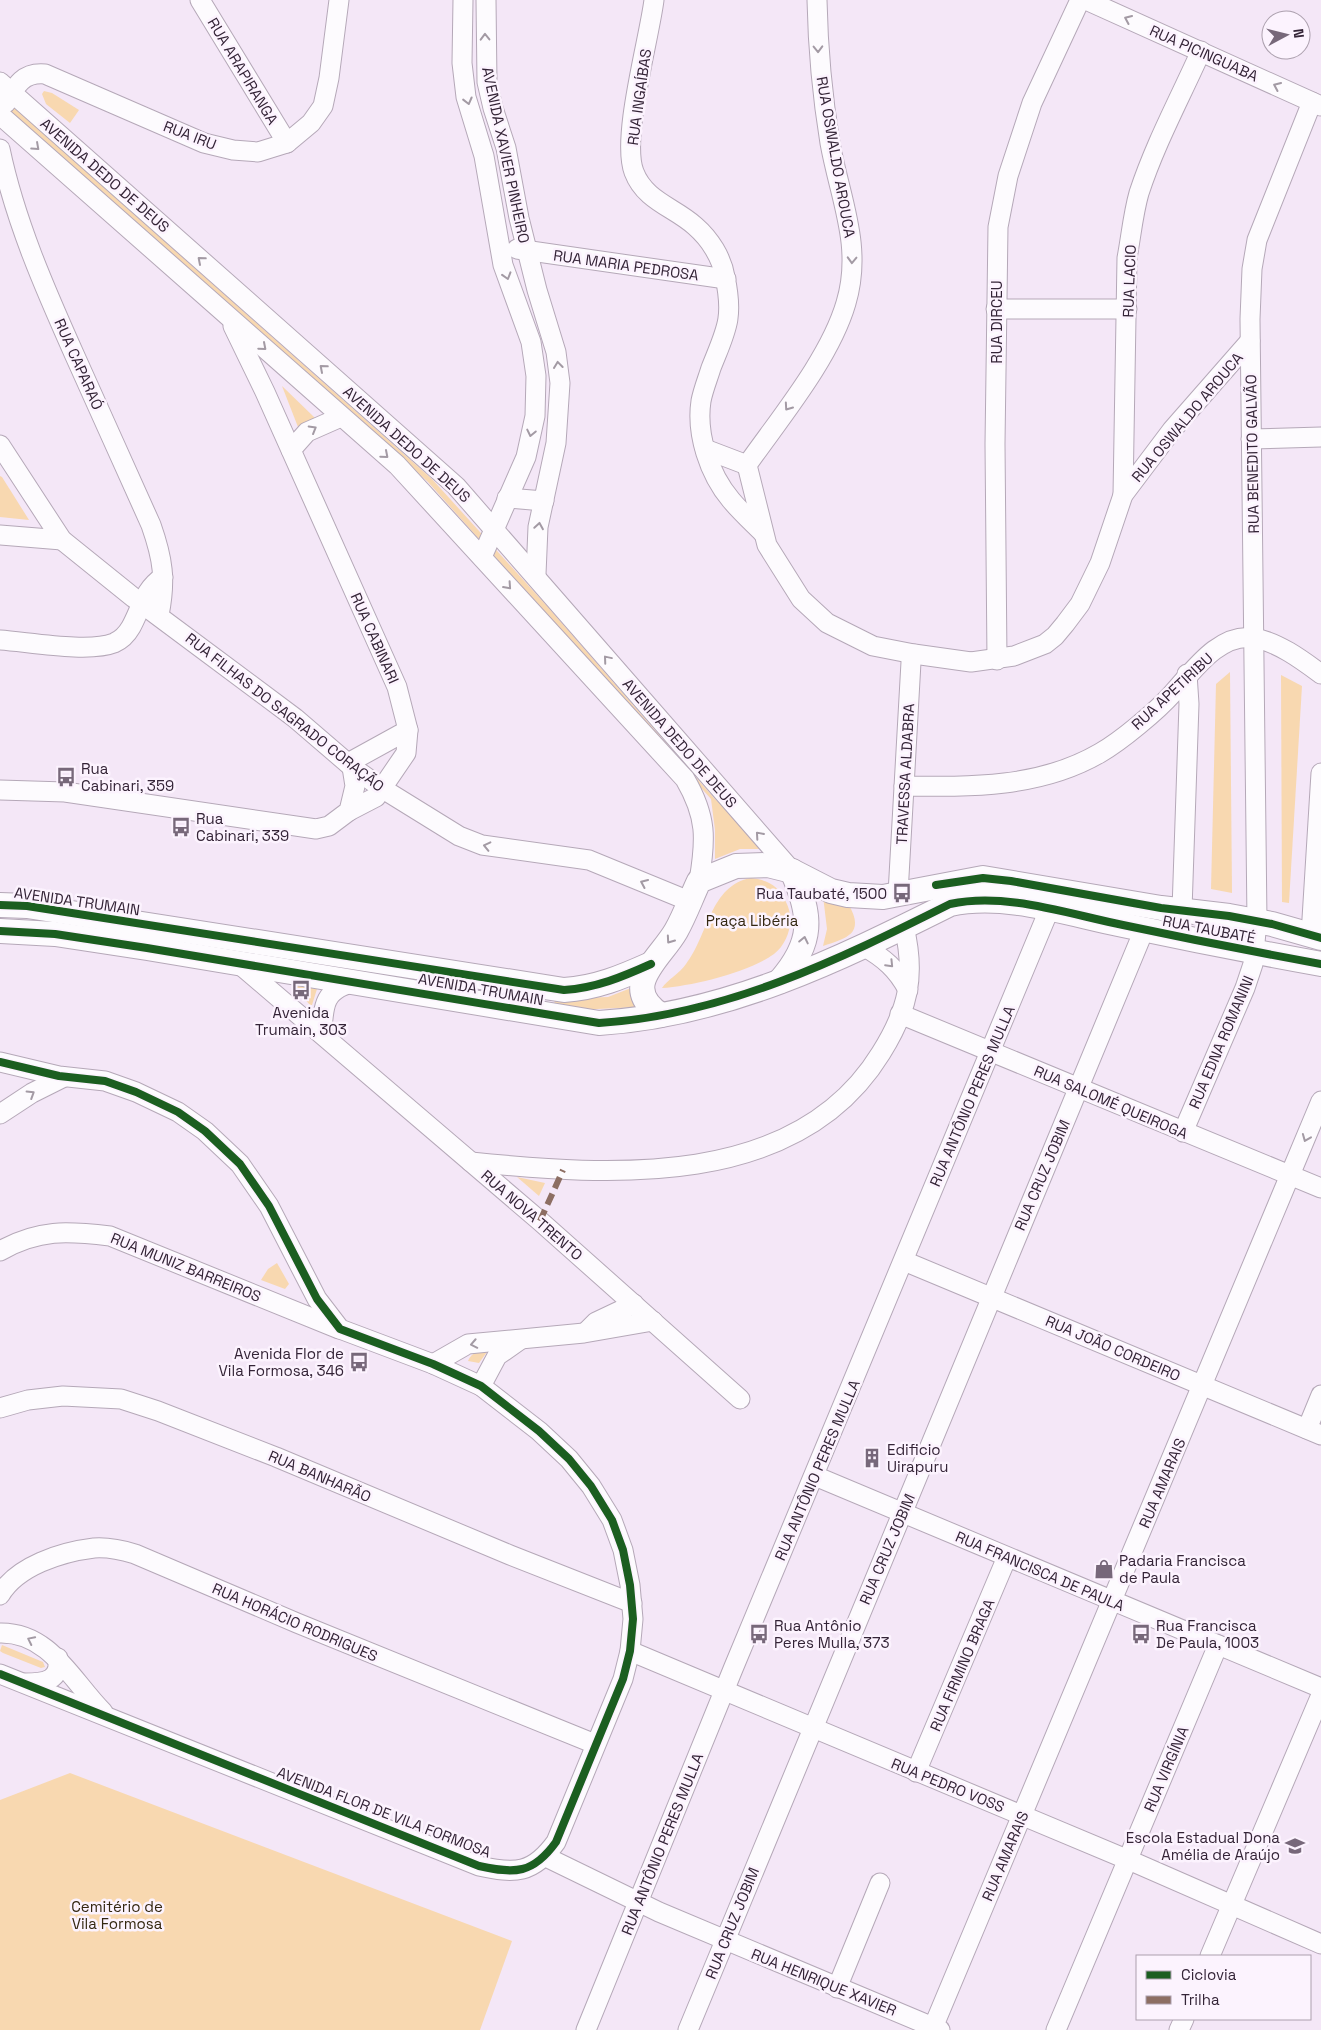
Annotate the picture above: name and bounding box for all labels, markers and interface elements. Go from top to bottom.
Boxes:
north arrow [1261,10,1311,60]
street label: RUA ARAPIRANGA [204,14,283,128]
one-way arrow [1125,15,1134,25]
street label: RUA PICINGUABA [1147,21,1262,86]
text: N [1289,28,1308,39]
one-way arrow [480,33,490,40]
one-way arrow [813,45,823,53]
street label: RUA INGAÍBAS [623,47,655,147]
street label: AVENIDA XAVIER PINHEIRO [478,65,534,245]
street label: RUA OSWALDO AROUCA [812,75,860,240]
one-way arrow [1273,81,1282,92]
one-way arrow [462,96,473,105]
street label: AVENIDA DEDO DE DEUS [37,114,173,236]
street label: RUA IRU [161,116,219,154]
one-way arrow [31,141,40,150]
street label: RUA LACIO [1118,244,1140,318]
street label: RUA MARIA PEDROSA [552,245,700,285]
one-way arrow [198,257,207,266]
one-way arrow [847,257,857,265]
one-way arrow [501,271,511,280]
street label: RUA DIRCEU [987,280,1006,364]
street label: RUA CAPARAÓ [50,315,108,413]
one-way arrow [257,342,266,350]
street label: RUA OSWALDO AROUCA [1127,348,1247,486]
one-way arrow [553,361,564,369]
one-way arrow [320,365,329,374]
street label: RUA BENEDITO GALVÃO [1241,374,1263,534]
street label: AVENIDA DEDO DE DEUS [339,382,475,506]
one-way arrow [785,401,794,410]
one-way arrow [308,425,317,435]
one-way arrow [526,429,537,438]
one-way arrow [380,449,389,458]
one-way arrow [533,521,544,529]
one-way arrow [502,580,511,589]
street label: RUA CABINARI [347,590,403,686]
street label: RUA FILHAS DO SAGRADO CORAÇÃO [182,629,388,795]
street label: RUA APETIRIBU [1127,648,1217,734]
one-way arrow [605,656,613,665]
street label: AVENIDA DEDO DE DEUS [619,675,741,811]
street label: TRAVESSA ALDABRA [892,702,918,845]
place label: Rua Cabinari, 359 [81,759,174,795]
bus stop icon: Rua Cabinari, 359 [55,766,77,788]
place label: Rua Cabinari, 339 [196,809,289,845]
bus stop icon: Rua Cabinari, 339 [170,816,192,838]
one-way arrow [756,832,765,841]
one-way arrow [483,841,492,852]
one-way arrow [640,878,649,889]
bus stop icon: Rua Taubaté, 1500 [891,882,913,904]
street label: AVENIDA TRUMAIN [13,883,141,919]
place label: Rua Taubaté, 1500 [756,884,887,903]
park label: Praça Libéria [706,911,799,930]
street label: RUA TAUBATÉ [1161,911,1257,947]
one-way arrow [667,934,676,944]
one-way arrow [799,936,809,945]
one-way arrow [884,958,893,967]
street label: AVENIDA TRUMAIN [417,969,545,1009]
street label: RUA EDNA ROMANINI [1184,972,1258,1112]
bus stop icon: Avenida Trumain, 303 [290,979,312,1001]
street label: RUA ANTÔNIO PERES MULLA [925,1002,1019,1189]
place label: Avenida Trumain, 303 [255,1003,347,1039]
street label: RUA SALOMÉ QUEIROGA [1031,1061,1191,1143]
one-way arrow [26,1091,35,1100]
street label: RUA CRUZ JOBIM [1010,1117,1074,1233]
one-way arrow [1301,1134,1311,1142]
street label: RUA NOVA TRENTO [477,1166,587,1264]
street label: RUA MUNIZ BARREIROS [108,1228,264,1306]
street label: RUA JOÃO CORDEIRO [1043,1311,1183,1385]
one-way arrow [470,1338,479,1348]
place label: Avenida Flor de Vila Formosa, 346 [219,1344,344,1380]
bus stop icon: Avenida Flor de Vila Formosa, 346 [348,1351,370,1373]
street label: RUA ANTÔNIO PERES MULLA [770,1376,864,1563]
street label: RUA AMARAIS [1135,1435,1189,1531]
place label: Edificio Uirapuru [887,1440,948,1476]
street label: RUA BANHARÃO [266,1446,374,1506]
building icon: Edificio Uirapuru [861,1447,883,1469]
street label: RUA CRUZ JOBIM [855,1491,919,1607]
street label: RUA FRANCISCA DE PAULA [953,1527,1128,1615]
place label: Padaria Francisca de Paula [1119,1551,1246,1587]
shop icon: Padaria Francisca de Paula [1093,1558,1115,1580]
street label: RUA HORÁCIO RODRIGUES [209,1578,381,1666]
street label: RUA FIRMINO BRAGA [925,1595,999,1734]
place label: Rua Antônio Peres Mulla, 373 [774,1616,890,1652]
place label: Rua Francisca De Paula, 1003 [1156,1616,1259,1652]
bus stop icon: Rua Antônio Peres Mulla, 373 [748,1623,770,1645]
bus stop icon: Rua Francisca De Paula, 1003 [1130,1623,1152,1645]
one-way arrow [27,1636,36,1646]
street label: RUA VIRGÍNIA [1139,1723,1193,1815]
street label: RUA ANTÔNIO PERES MULLA [617,1750,707,1938]
street label: RUA PEDRO VOSS [889,1754,1007,1816]
street label: AVENIDA FLOR DE VILA FORMOSA [274,1762,494,1862]
street label: RUA AMARAIS [978,1808,1032,1904]
place label: Escola Estadual Dona Amélia de Araújo [1126,1828,1280,1864]
school or university icon: Escola Estadual Dona Amélia de Araújo [1284,1835,1306,1857]
street label: RUA CRUZ JOBIM [701,1864,763,1982]
park label: Cemitério de Vila Formosa [71,1897,163,1933]
street label: RUA HENRIQUE XAVIER [749,1944,899,2020]
legend [1136,1955,1311,2020]
text: Ciclovia [1181,1965,1237,1984]
text: Trilha [1181,1990,1220,2009]

